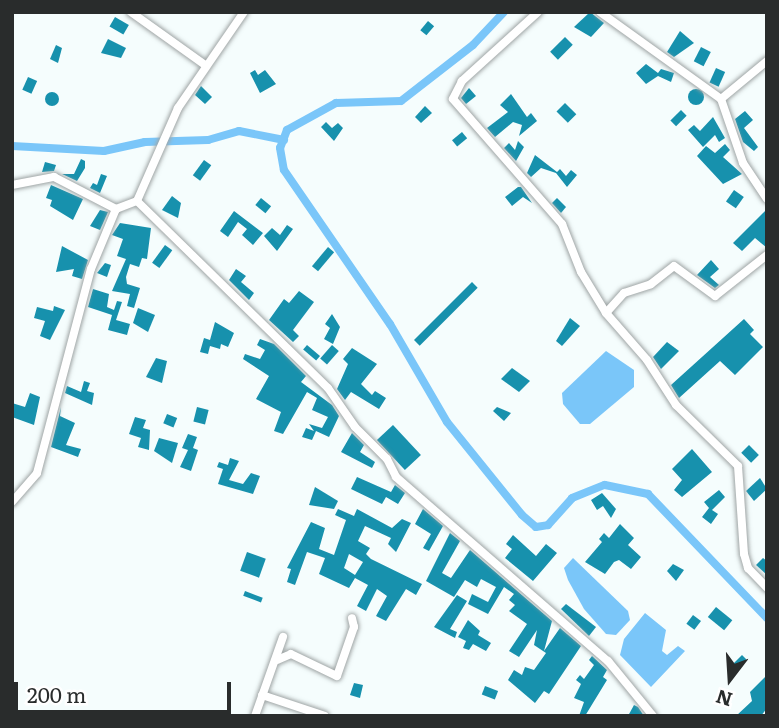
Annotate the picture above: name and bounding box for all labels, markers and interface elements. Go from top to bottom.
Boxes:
north arrow [695,644,765,714]
scale bar [18,668,234,712]
text: 200 m [27,678,87,709]
text: N [712,683,736,715]

